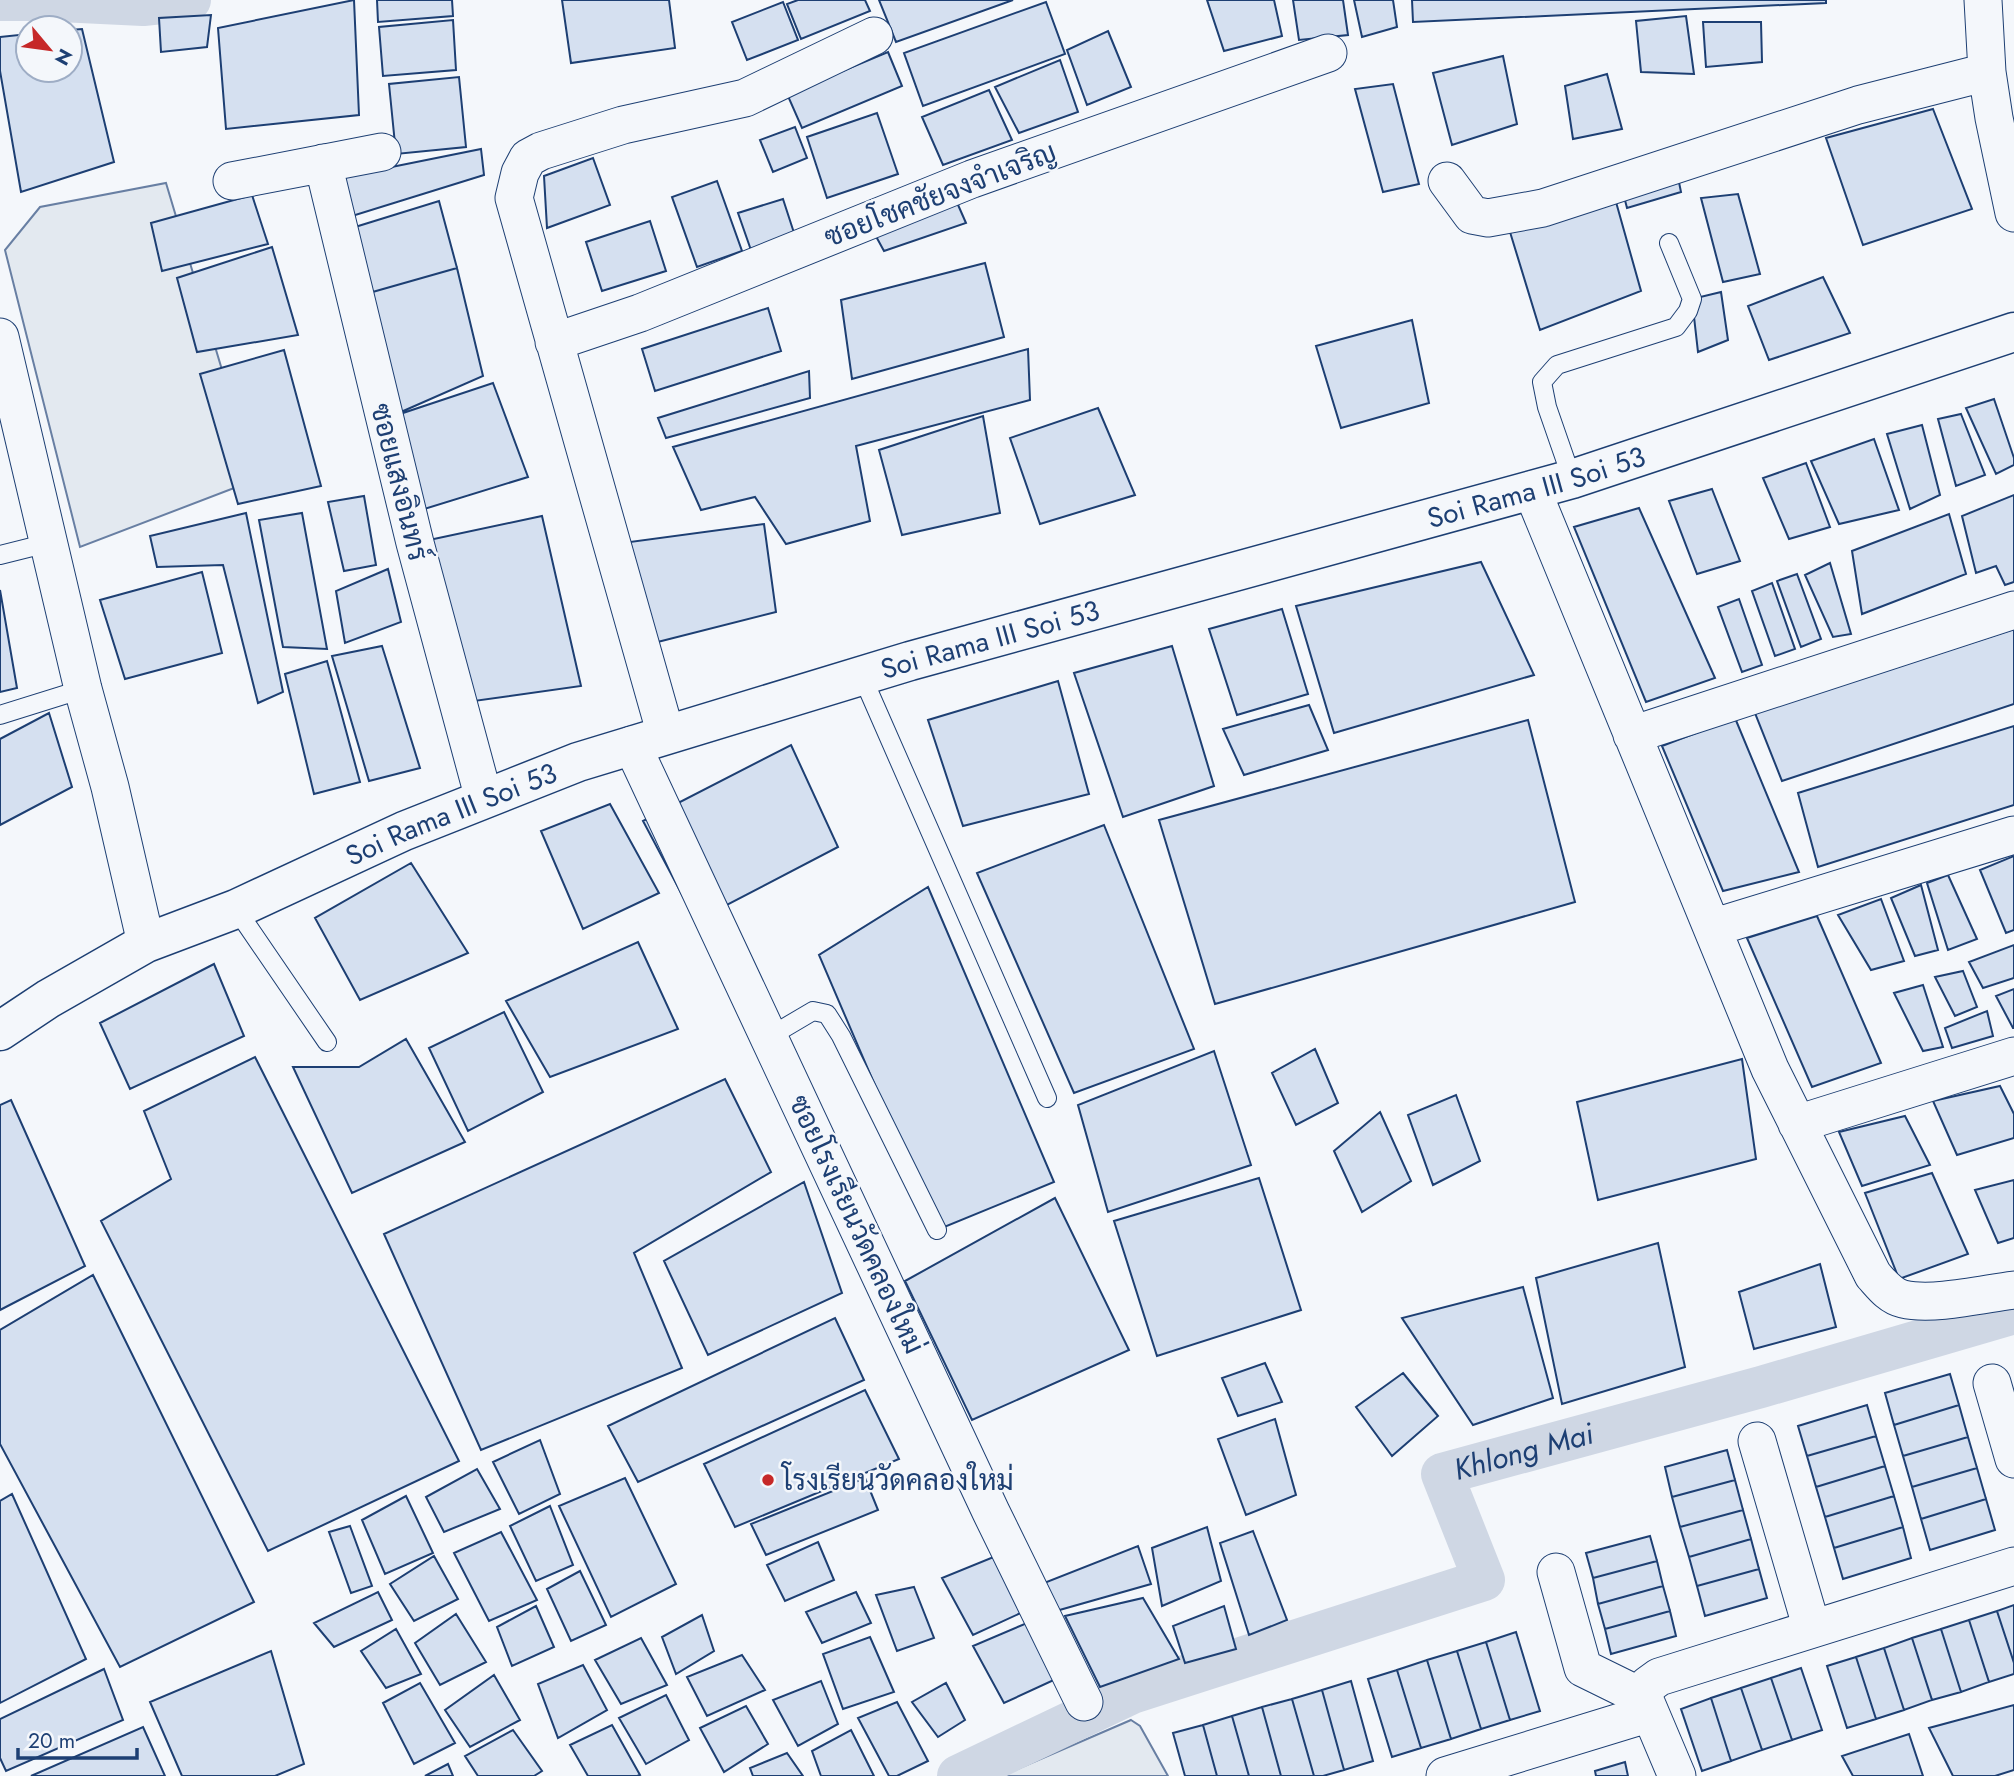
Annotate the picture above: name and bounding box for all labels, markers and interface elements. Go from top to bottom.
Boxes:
north arrow [14,14,84,84]
text: N [48,44,79,70]
street label: ซอยโชคชัยจงจำเจริญ [818,131,1062,258]
street label: ซอยแสงอินทร์ [360,399,439,565]
street label: Soi Rama III Soi 53 [1422,436,1651,539]
street label: Soi Rama III Soi 53 [875,590,1104,690]
street label: Soi Rama III Soi 53 [339,752,563,877]
street label: ซอยโรงเรียนวัดคลองใหม่ [778,1088,935,1360]
water label: Khlong Mai [1449,1412,1598,1491]
place label: โรงเรียนวัดคลองใหม่ [780,1460,1014,1501]
marker: โรงเรียนวัดคลองใหม่ [760,1472,776,1488]
scale bar [18,1716,136,1760]
text: 20 m [28,1726,75,1756]

